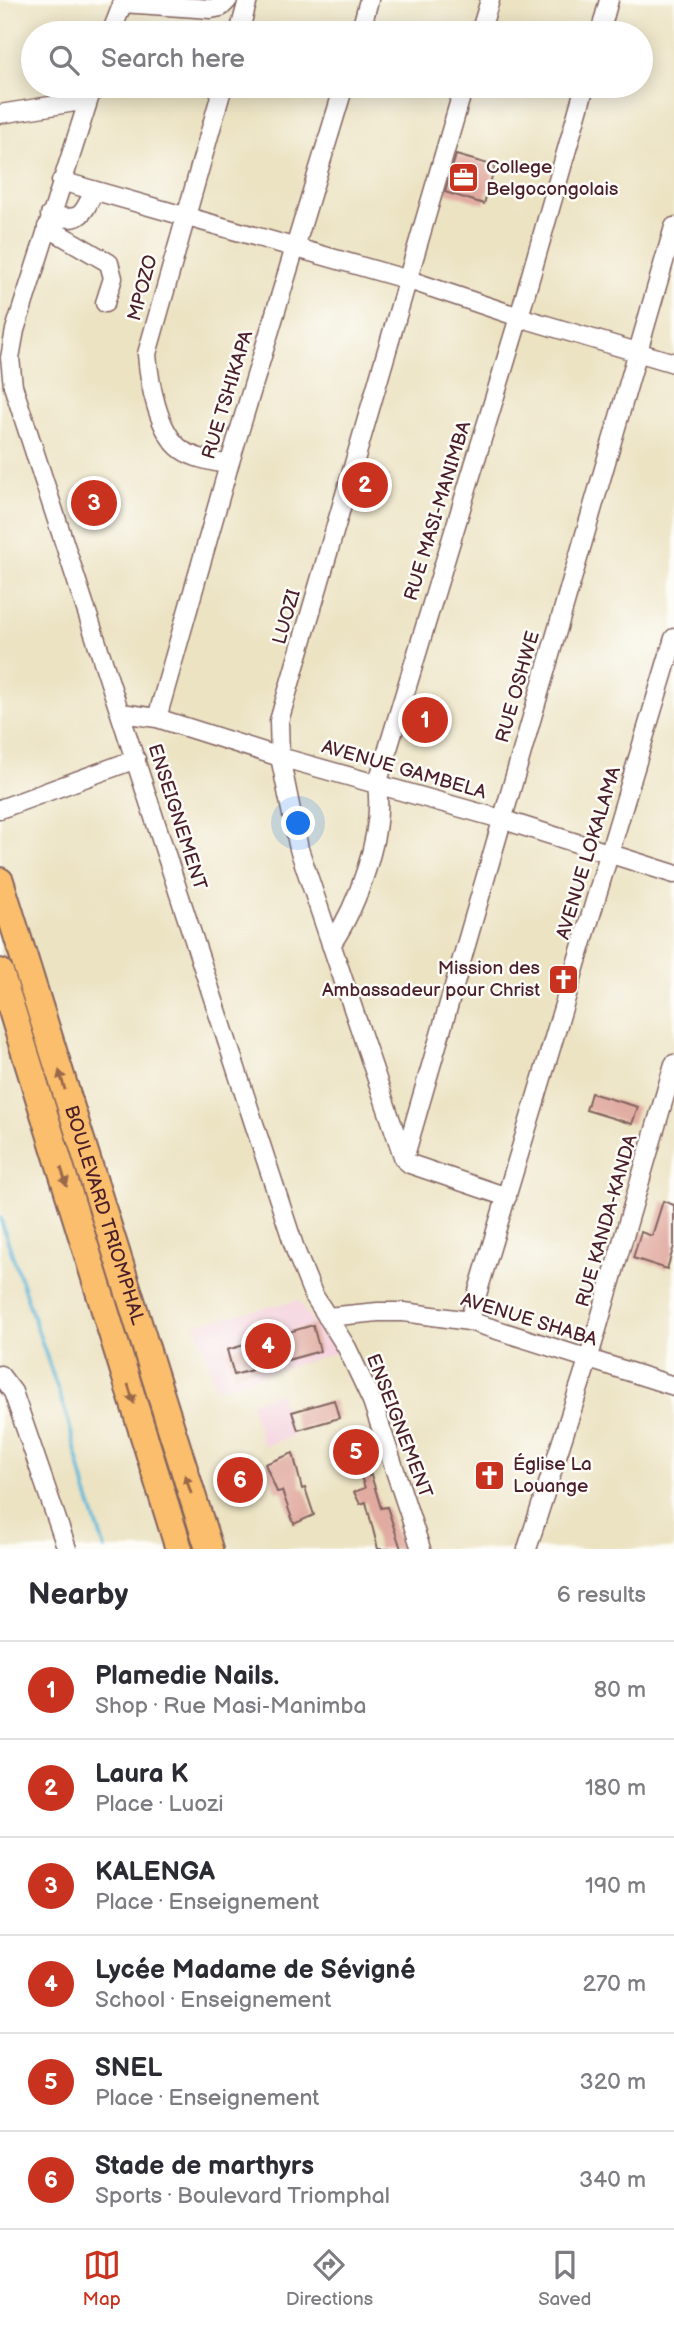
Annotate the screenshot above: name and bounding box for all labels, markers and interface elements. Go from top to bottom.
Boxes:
search box [21,21,653,98]
icon: search [45,41,83,79]
text: Search here [101,44,245,75]
place label: College Belgocongolais [486,156,618,201]
office icon: College Belgocongolais [446,161,480,195]
street label: MPOZO [123,252,163,324]
street label: RUE TSHIKAPA [198,328,259,462]
street label: RUE MASI-MANIMBA [400,418,476,604]
pin: 2 [342,459,388,511]
pin: 3 [71,477,117,529]
street label: LUOZI [268,587,306,647]
street label: RUE OSHWE [491,629,545,745]
pin: 1 [402,694,448,746]
street label: AVENUE GAMBELA [319,735,489,805]
street label: ENSEIGNEMENT [143,741,212,894]
street label: AVENUE LOKALAMA [552,763,626,942]
your location [281,806,315,840]
place label: Mission des Ambassadeur pour Christ [322,957,540,1002]
church icon: Mission des Ambassadeur pour Christ [546,962,580,996]
one-way arrow [56,1069,66,1090]
street label: BOULEVARD TRIOMPHAL [59,1102,150,1328]
street label: RUE KANDA-KANDA [571,1132,643,1310]
one-way arrow [59,1167,70,1188]
street label: AVENUE SHABA [458,1288,600,1352]
pin: 4 [245,1320,291,1372]
street label: ENSEIGNEMENT [361,1351,437,1502]
one-way arrow [127,1384,137,1405]
pin: 5 [333,1426,379,1478]
place label: Église La Louange [513,1452,592,1498]
pin: 6 [217,1454,263,1506]
church icon: Église La Louange [473,1458,507,1492]
one-way arrow [183,1473,193,1494]
text: Nearby [28,1577,128,1613]
text: 6 results [557,1581,646,1609]
text: Plamedie Nails. [95,1661,279,1692]
text: 1 [46,1676,56,1704]
text: 80 m [594,1676,646,1704]
text: Shop · Rue Masi-Manimba [95,1692,367,1720]
text: Laura K [95,1759,188,1790]
text: 2 [44,1774,58,1802]
text: 180 m [585,1774,646,1802]
text: Place · Luozi [95,1790,224,1818]
text: KALENGA [95,1857,215,1888]
text: 3 [44,1872,58,1900]
text: 190 m [585,1872,646,1900]
text: Place · Enseignement [95,1888,319,1916]
text: Lycée Madame de Sévigné [95,1955,415,1986]
text: 4 [44,1970,58,1998]
text: 270 m [582,1970,646,1998]
text: School · Enseignement [95,1986,331,2014]
text: SNEL [95,2053,162,2084]
text: 5 [44,2068,58,2096]
text: 320 m [580,2068,646,2096]
text: Place · Enseignement [95,2084,319,2112]
text: Stade de marthyrs [95,2151,314,2182]
text: 6 [44,2166,58,2194]
text: 340 m [579,2166,646,2194]
text: Sports · Boulevard Triomphal [95,2182,390,2210]
tab: Map [83,2246,121,2311]
tab: Directions [286,2246,373,2311]
tab: Saved [538,2246,591,2311]

